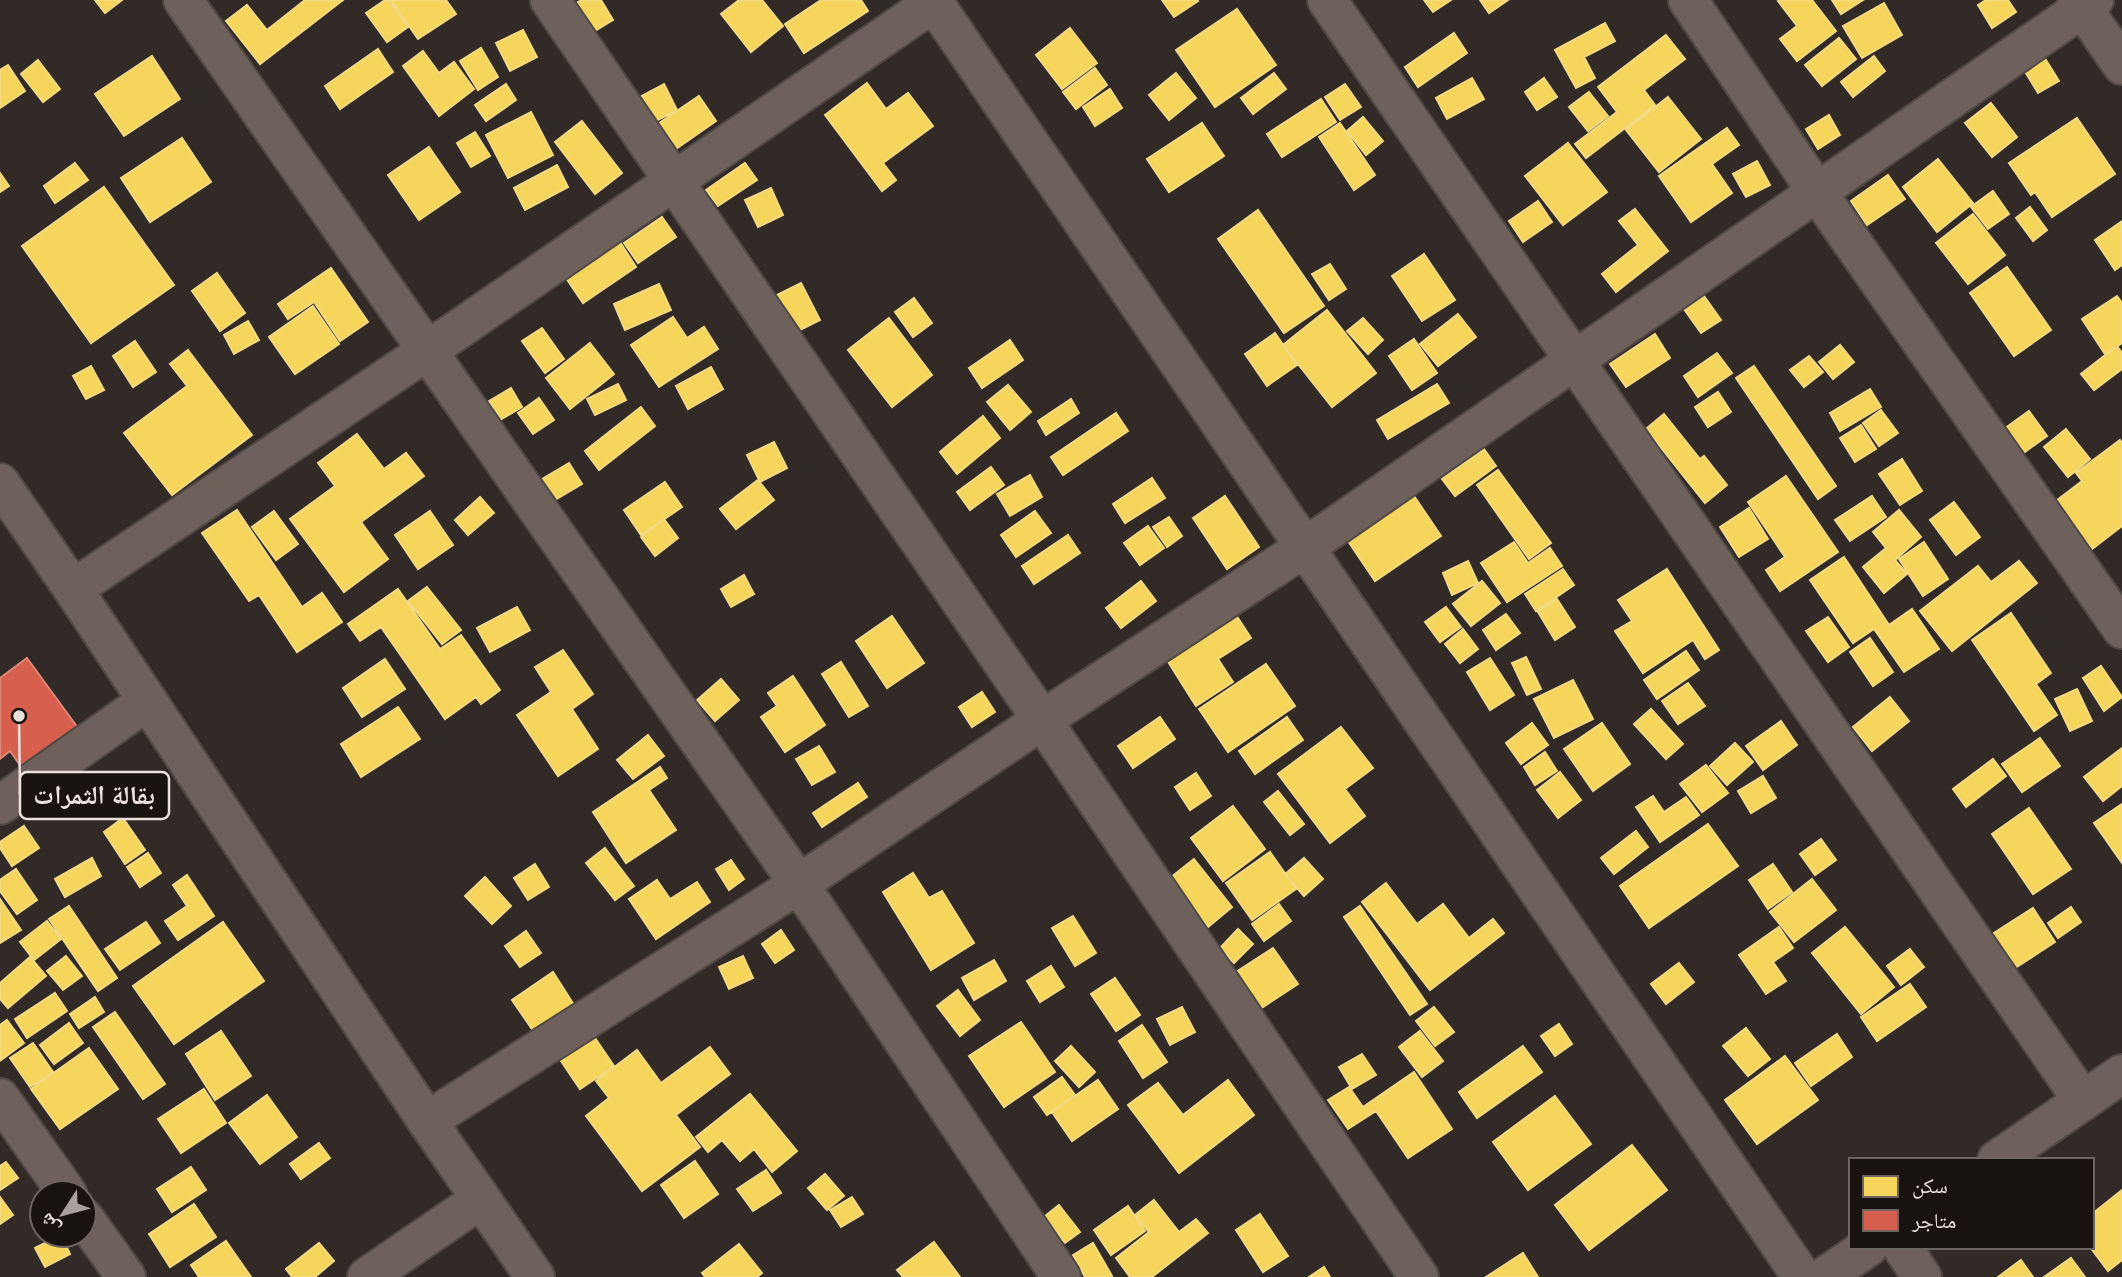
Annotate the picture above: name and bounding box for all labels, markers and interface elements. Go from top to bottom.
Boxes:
callout: بقالة الثمرات [20,772,169,819]
text: بقالة الثمرات [33,776,155,812]
legend [1849,1158,2094,1249]
text: سكن [1912,1171,1948,1199]
north arrow [28,1179,98,1249]
text: متاجر [1911,1206,1956,1234]
text: ش [33,1208,66,1240]

